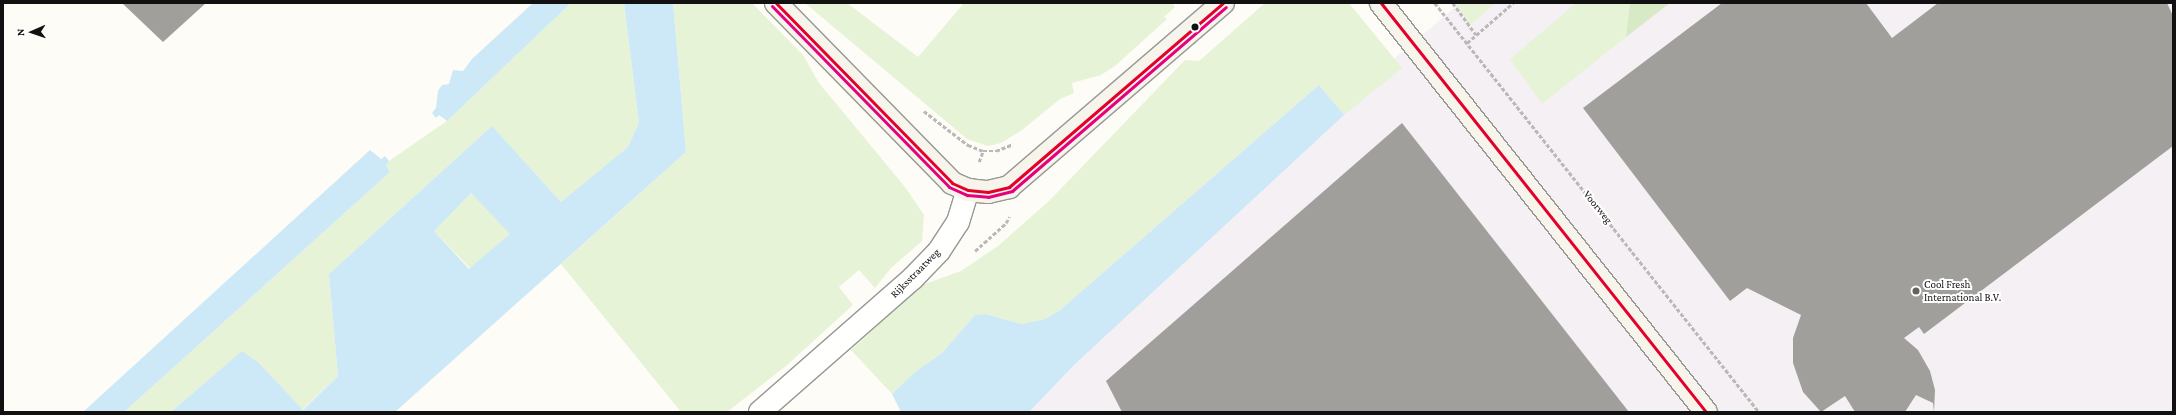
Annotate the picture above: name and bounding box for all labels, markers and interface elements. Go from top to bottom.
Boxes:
north arrow [12,12,52,52]
unlabelled marker [1190,22,1200,32]
text: N [14,28,26,36]
street label: Voorweg [1581,188,1615,226]
street label: Rijksstraatweg [887,245,943,301]
place label: Cool Fresh International B.V. [1924,278,2001,304]
marker: Cool Fresh International B.V. [1911,286,1921,296]

